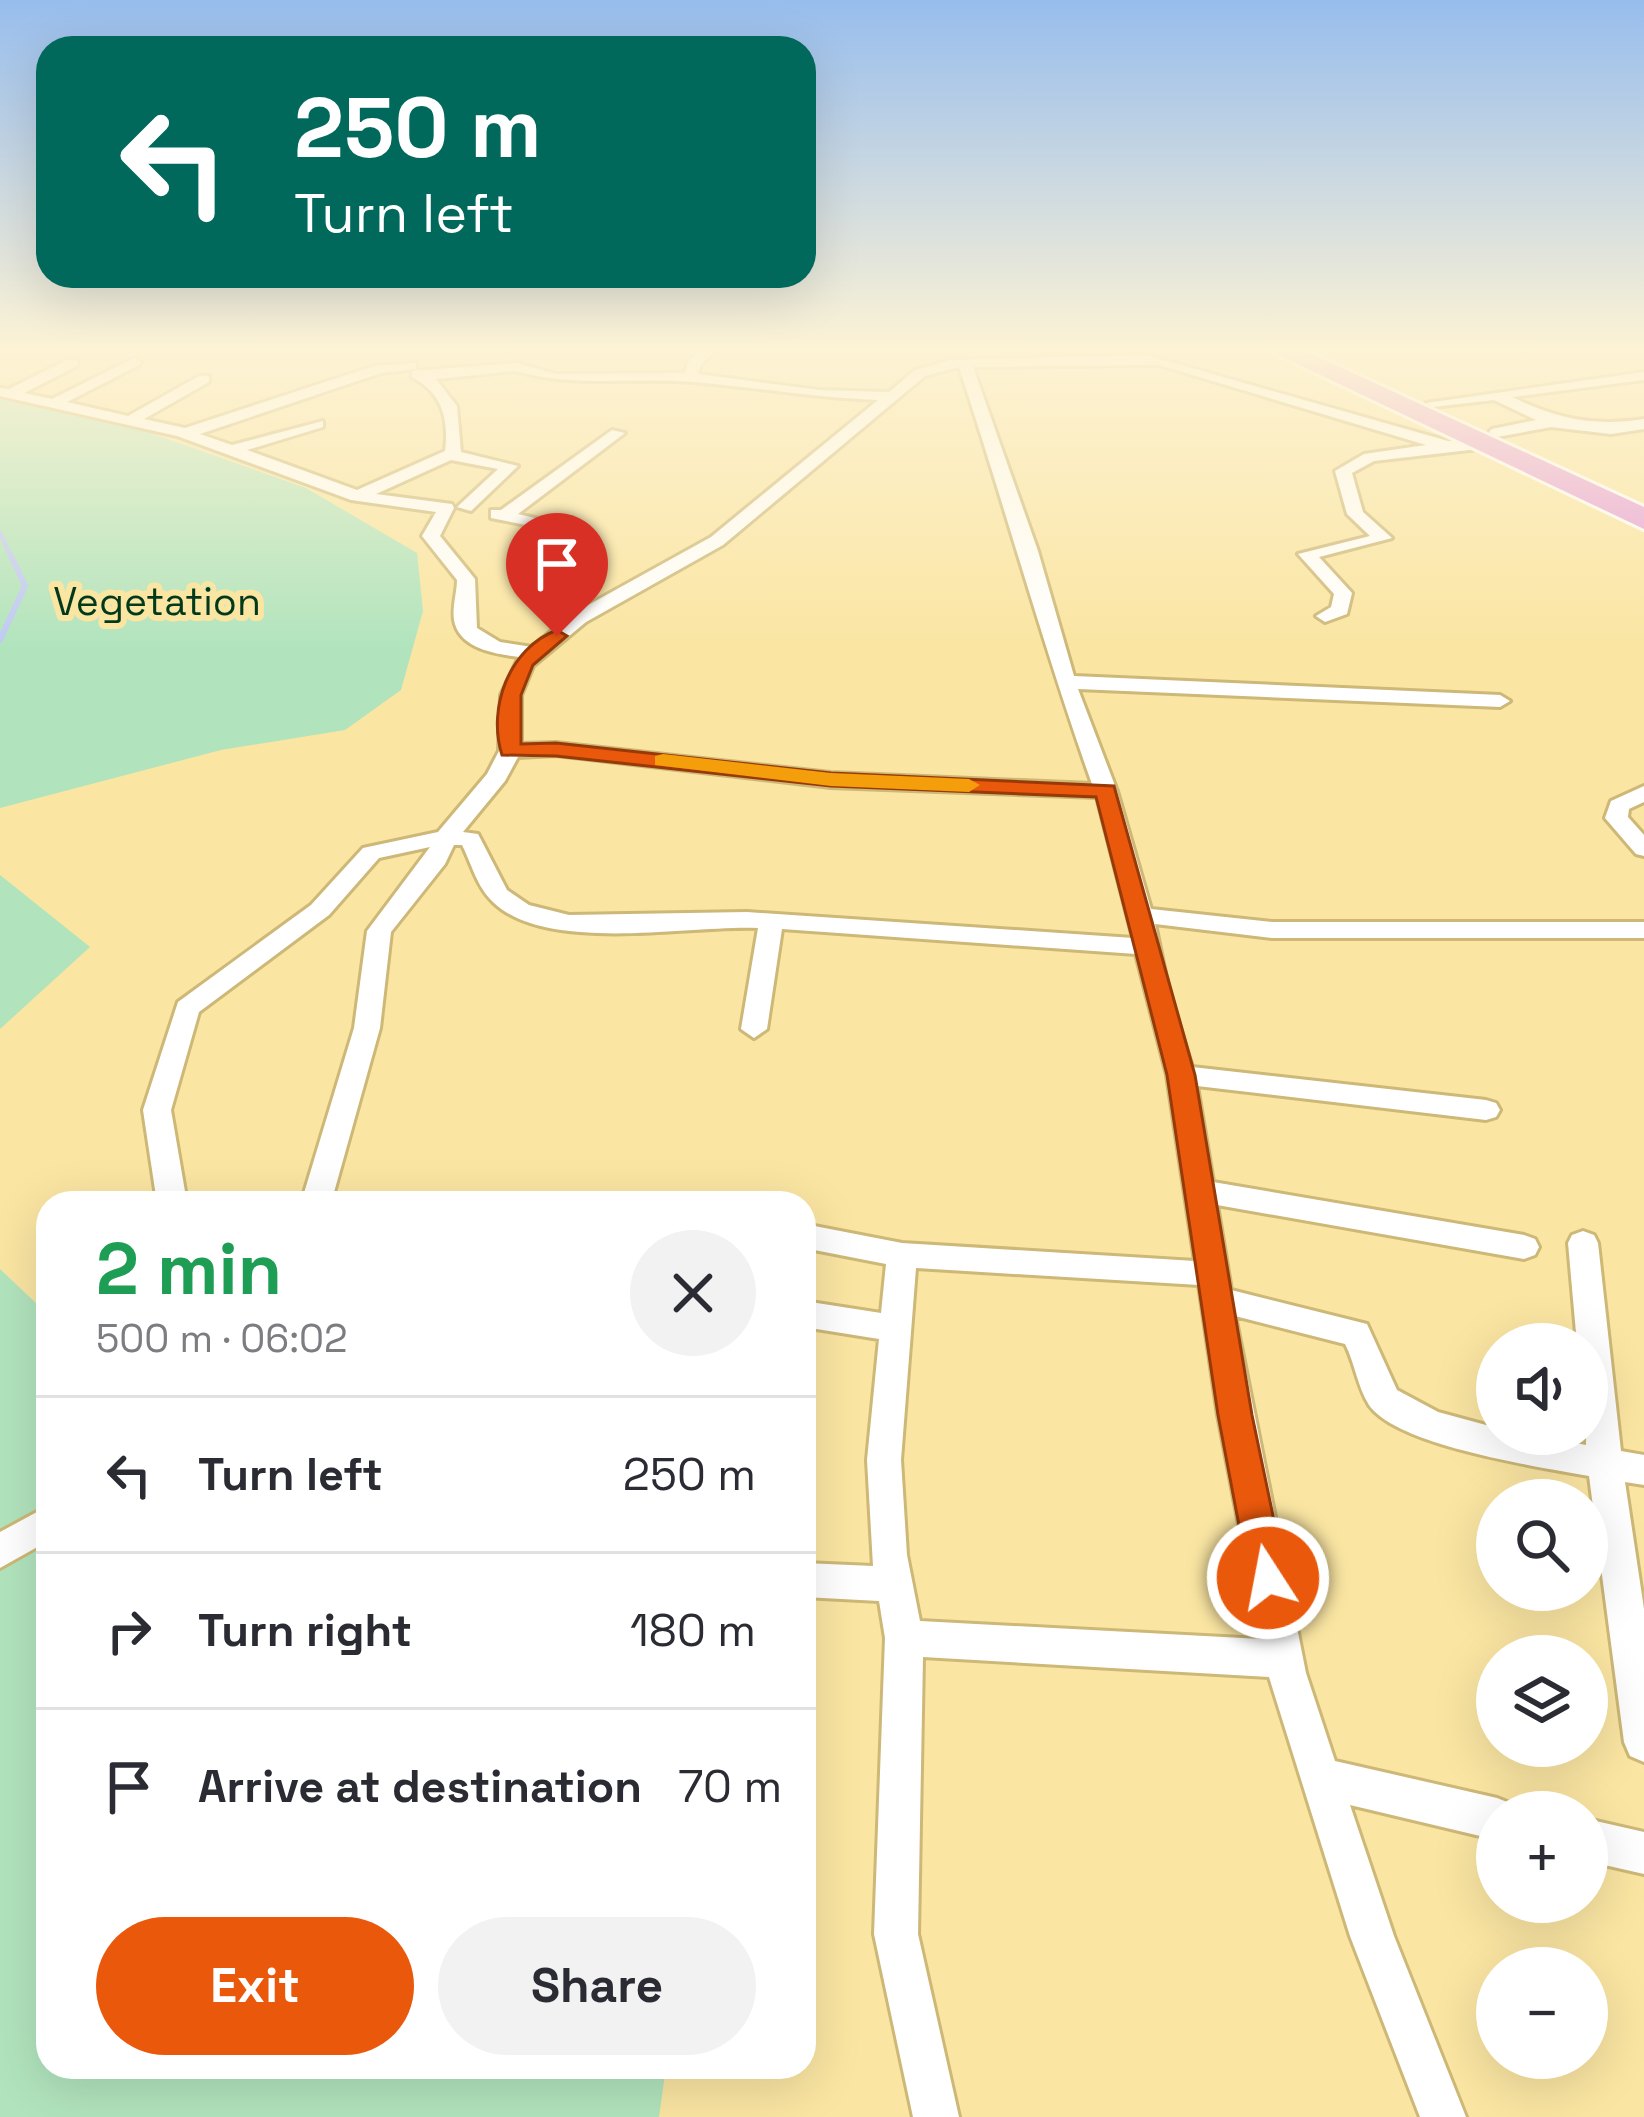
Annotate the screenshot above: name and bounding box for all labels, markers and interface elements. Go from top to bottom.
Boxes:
text: 250 m [294,74,542,182]
icon: left [96,84,252,240]
text: Turn left [294,179,514,248]
pin [506,513,608,636]
icon: arrive [524,531,590,597]
park label: Vegetation [53,577,261,626]
text: 2 min [96,1223,282,1315]
button: close [630,1230,756,1356]
text: 500 m · 06:02 [96,1314,348,1363]
map controls [1476,1323,1608,2079]
button: sound [1476,1323,1608,1455]
icon: left [96,1442,162,1508]
text: Turn left [198,1446,383,1503]
text: 250 m [623,1446,756,1503]
button: search [1476,1479,1608,1611]
position arrow [1205,1515,1331,1641]
icon: right [96,1598,162,1664]
text: Turn right [198,1602,412,1659]
text: 180 m [630,1602,756,1659]
button: layers [1476,1635,1608,1767]
icon: arrive [96,1754,162,1820]
text: Arrive at destination [198,1758,642,1815]
text: 70 m [678,1758,782,1815]
button: + [1476,1791,1608,1923]
button: Exit [96,1917,414,2055]
button: Share [438,1917,756,2055]
button: − [1476,1947,1608,2079]

